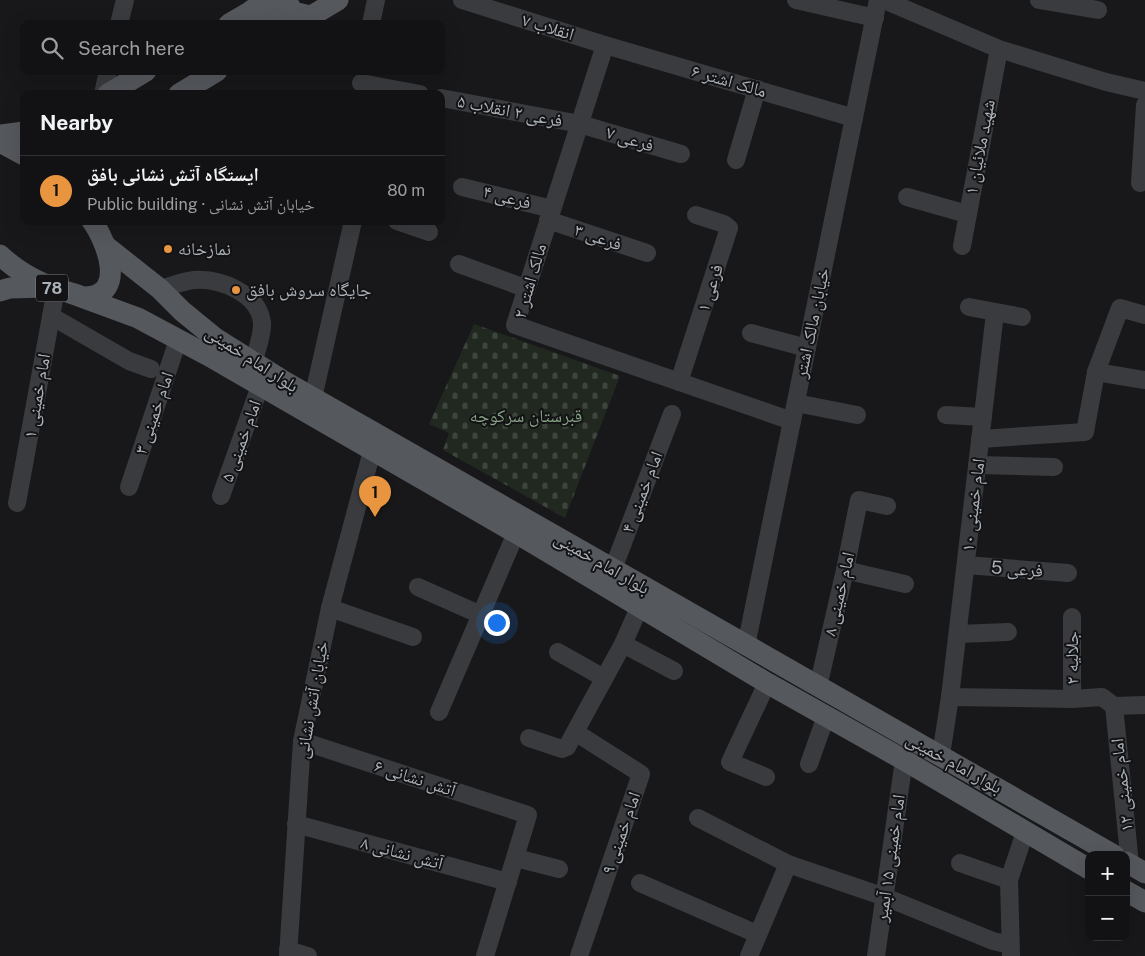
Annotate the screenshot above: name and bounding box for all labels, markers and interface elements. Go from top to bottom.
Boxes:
street label: انقلاب ۷ [519,9,577,45]
search box [20,20,445,75]
icon: search [38,34,66,62]
text: Search here [78,37,185,59]
street label: مالک اشتر ۶ [689,60,769,101]
street label: فرعی ۲ انقلاب ۵ [456,90,564,132]
street label: شهید ملائیان ۱ [960,98,1000,196]
text: Nearby [40,110,113,135]
street label: فرعی ۷ [603,121,657,157]
text: ایستگاه آتش نشانی بافق [87,163,259,185]
street label: فرعی ۴ [481,180,533,214]
text: 1 [53,181,59,200]
text: 80 m [387,181,425,200]
text: Public building · خیابان آتش نشانی [87,195,315,214]
street label: فرعی ۳ [571,219,625,255]
place label: نمازخانه [178,238,231,259]
street label: مالک اشتر ۲ [509,241,550,321]
marker: نمازخانه [162,243,174,255]
street label: فرعی ۱ [692,261,728,315]
street label: خیابان مالک اشتر [789,266,834,381]
road number: 78 [36,274,68,302]
place label: جایگاه سروش بافق [246,279,371,301]
marker: جایگاه سروش بافق [230,284,242,296]
street label: بلوار امام خمینی [201,321,303,398]
street label: امام خمینی ۱ [19,352,56,440]
street label: امام خمینی ۳ [130,369,179,457]
street label: امام خمینی ۵ [216,397,267,485]
park label: قبرستان سرکوچه [470,405,582,427]
street label: امام خمینی ۴ [616,448,669,536]
street label: امام خمینی ۱۰ [956,457,991,553]
pin: 1 [359,476,391,517]
street label: بلوار امام خمینی [550,527,654,600]
street label: امام خمینی ۸ [819,550,860,638]
street label: فرعی 5 [990,556,1044,582]
your location [484,610,510,636]
street label: جلالیه ۲ [1061,631,1082,685]
street label: خیابان آتش نشانی [291,640,333,760]
street label: بلوار امام خمینی [902,728,1006,799]
street label: امام خمینی ۱۲ [1106,737,1139,833]
street label: آتش نشانی ۶ [371,755,459,802]
street label: امام خمینی ۹ [597,789,646,877]
street label: امام خمینی ۱۵ آبمیر [870,793,911,924]
street label: آتش نشانی ۸ [358,831,446,875]
map controls [1085,851,1130,941]
button: + [1085,851,1130,896]
button: − [1085,896,1130,941]

